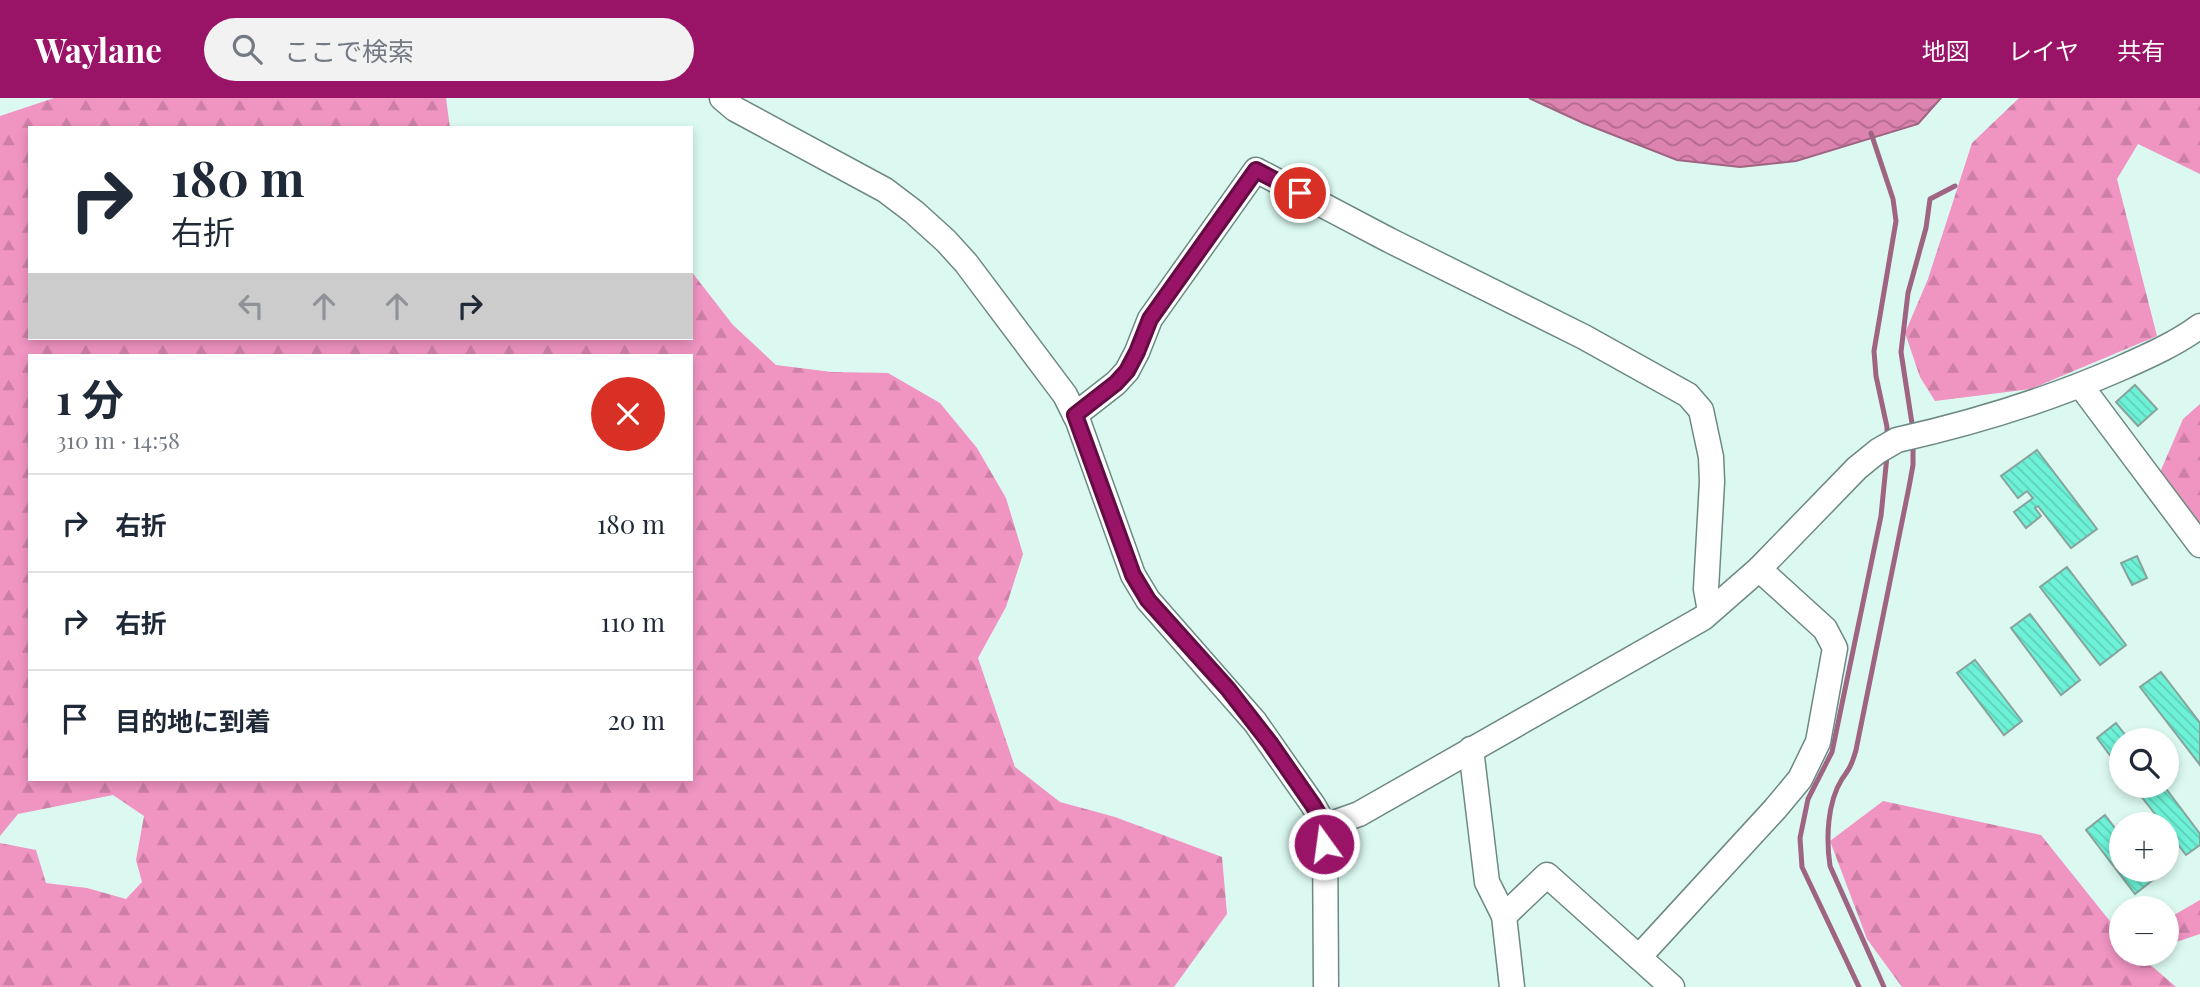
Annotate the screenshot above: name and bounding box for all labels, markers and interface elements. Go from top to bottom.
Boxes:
search box [204,18,694,81]
text: Waylane [35,27,162,71]
icon: search [228,30,266,68]
text: ここで検索 [284,33,414,68]
text: 地図 [1922,34,1970,66]
text: レイヤ [2008,34,2079,66]
text: 共有 [2117,34,2165,66]
text: 180 m [171,144,305,209]
icon: right [56,154,147,245]
pin [1270,163,1330,223]
icon: arrive [1281,174,1319,212]
text: 右折 [171,209,235,252]
icon: left [232,287,270,325]
icon: ahead [305,287,343,325]
icon: ahead [378,287,416,325]
icon: right [451,287,489,325]
text: 1 分 [56,370,124,426]
button: close [591,377,665,451]
text: 310 m · 14:58 [56,424,180,455]
icon: right [56,504,94,542]
text: 180 m [597,506,665,541]
text: 右折 [115,507,167,542]
icon: right [56,602,94,640]
text: 110 m [601,604,665,639]
text: 右折 [115,605,167,640]
icon: arrive [56,700,94,738]
text: 20 m [607,702,665,737]
text: 目的地に到着 [115,703,271,738]
map controls [2109,728,2179,966]
button: search [2109,728,2179,798]
position arrow [1287,807,1361,881]
button: + [2109,812,2179,882]
button: − [2109,896,2179,966]

